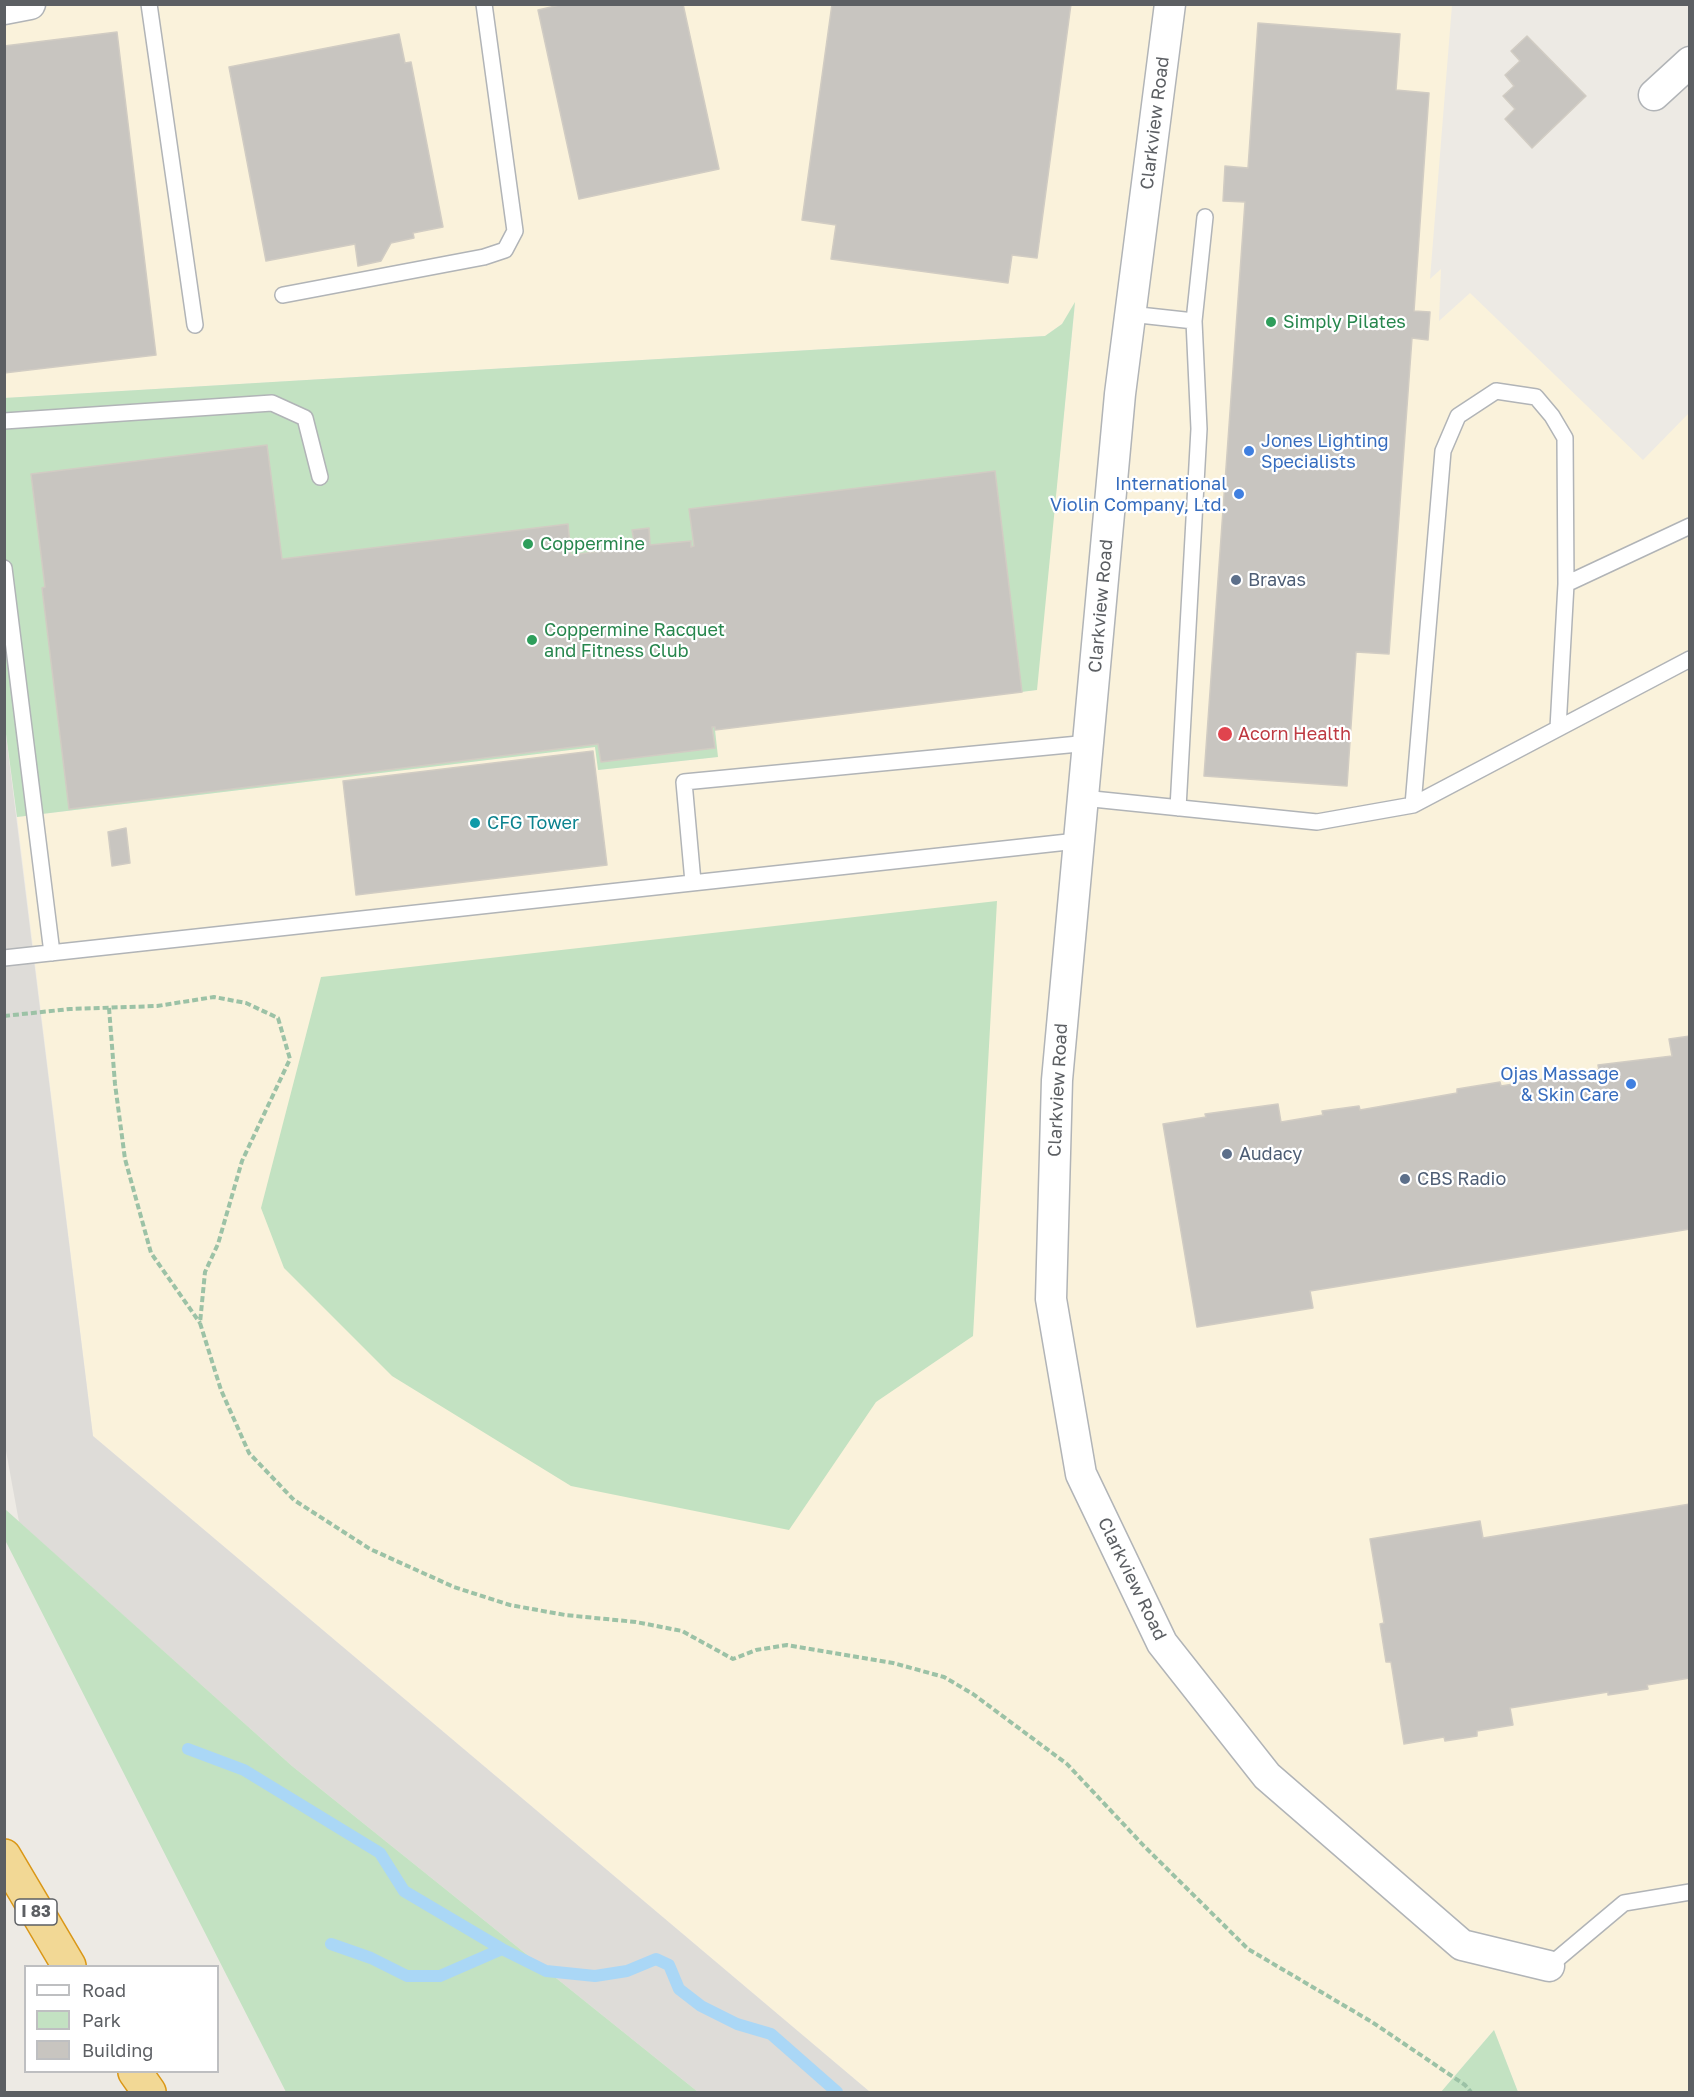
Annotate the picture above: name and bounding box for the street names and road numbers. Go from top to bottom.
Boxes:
street label: Clarkview Road [1136,55,1174,191]
street label: Clarkview Road [1084,538,1118,674]
street label: Clarkview Road [1044,1023,1072,1157]
street label: Clarkview Road [1093,1514,1171,1644]
road number: I 83 [15,1899,57,1925]

